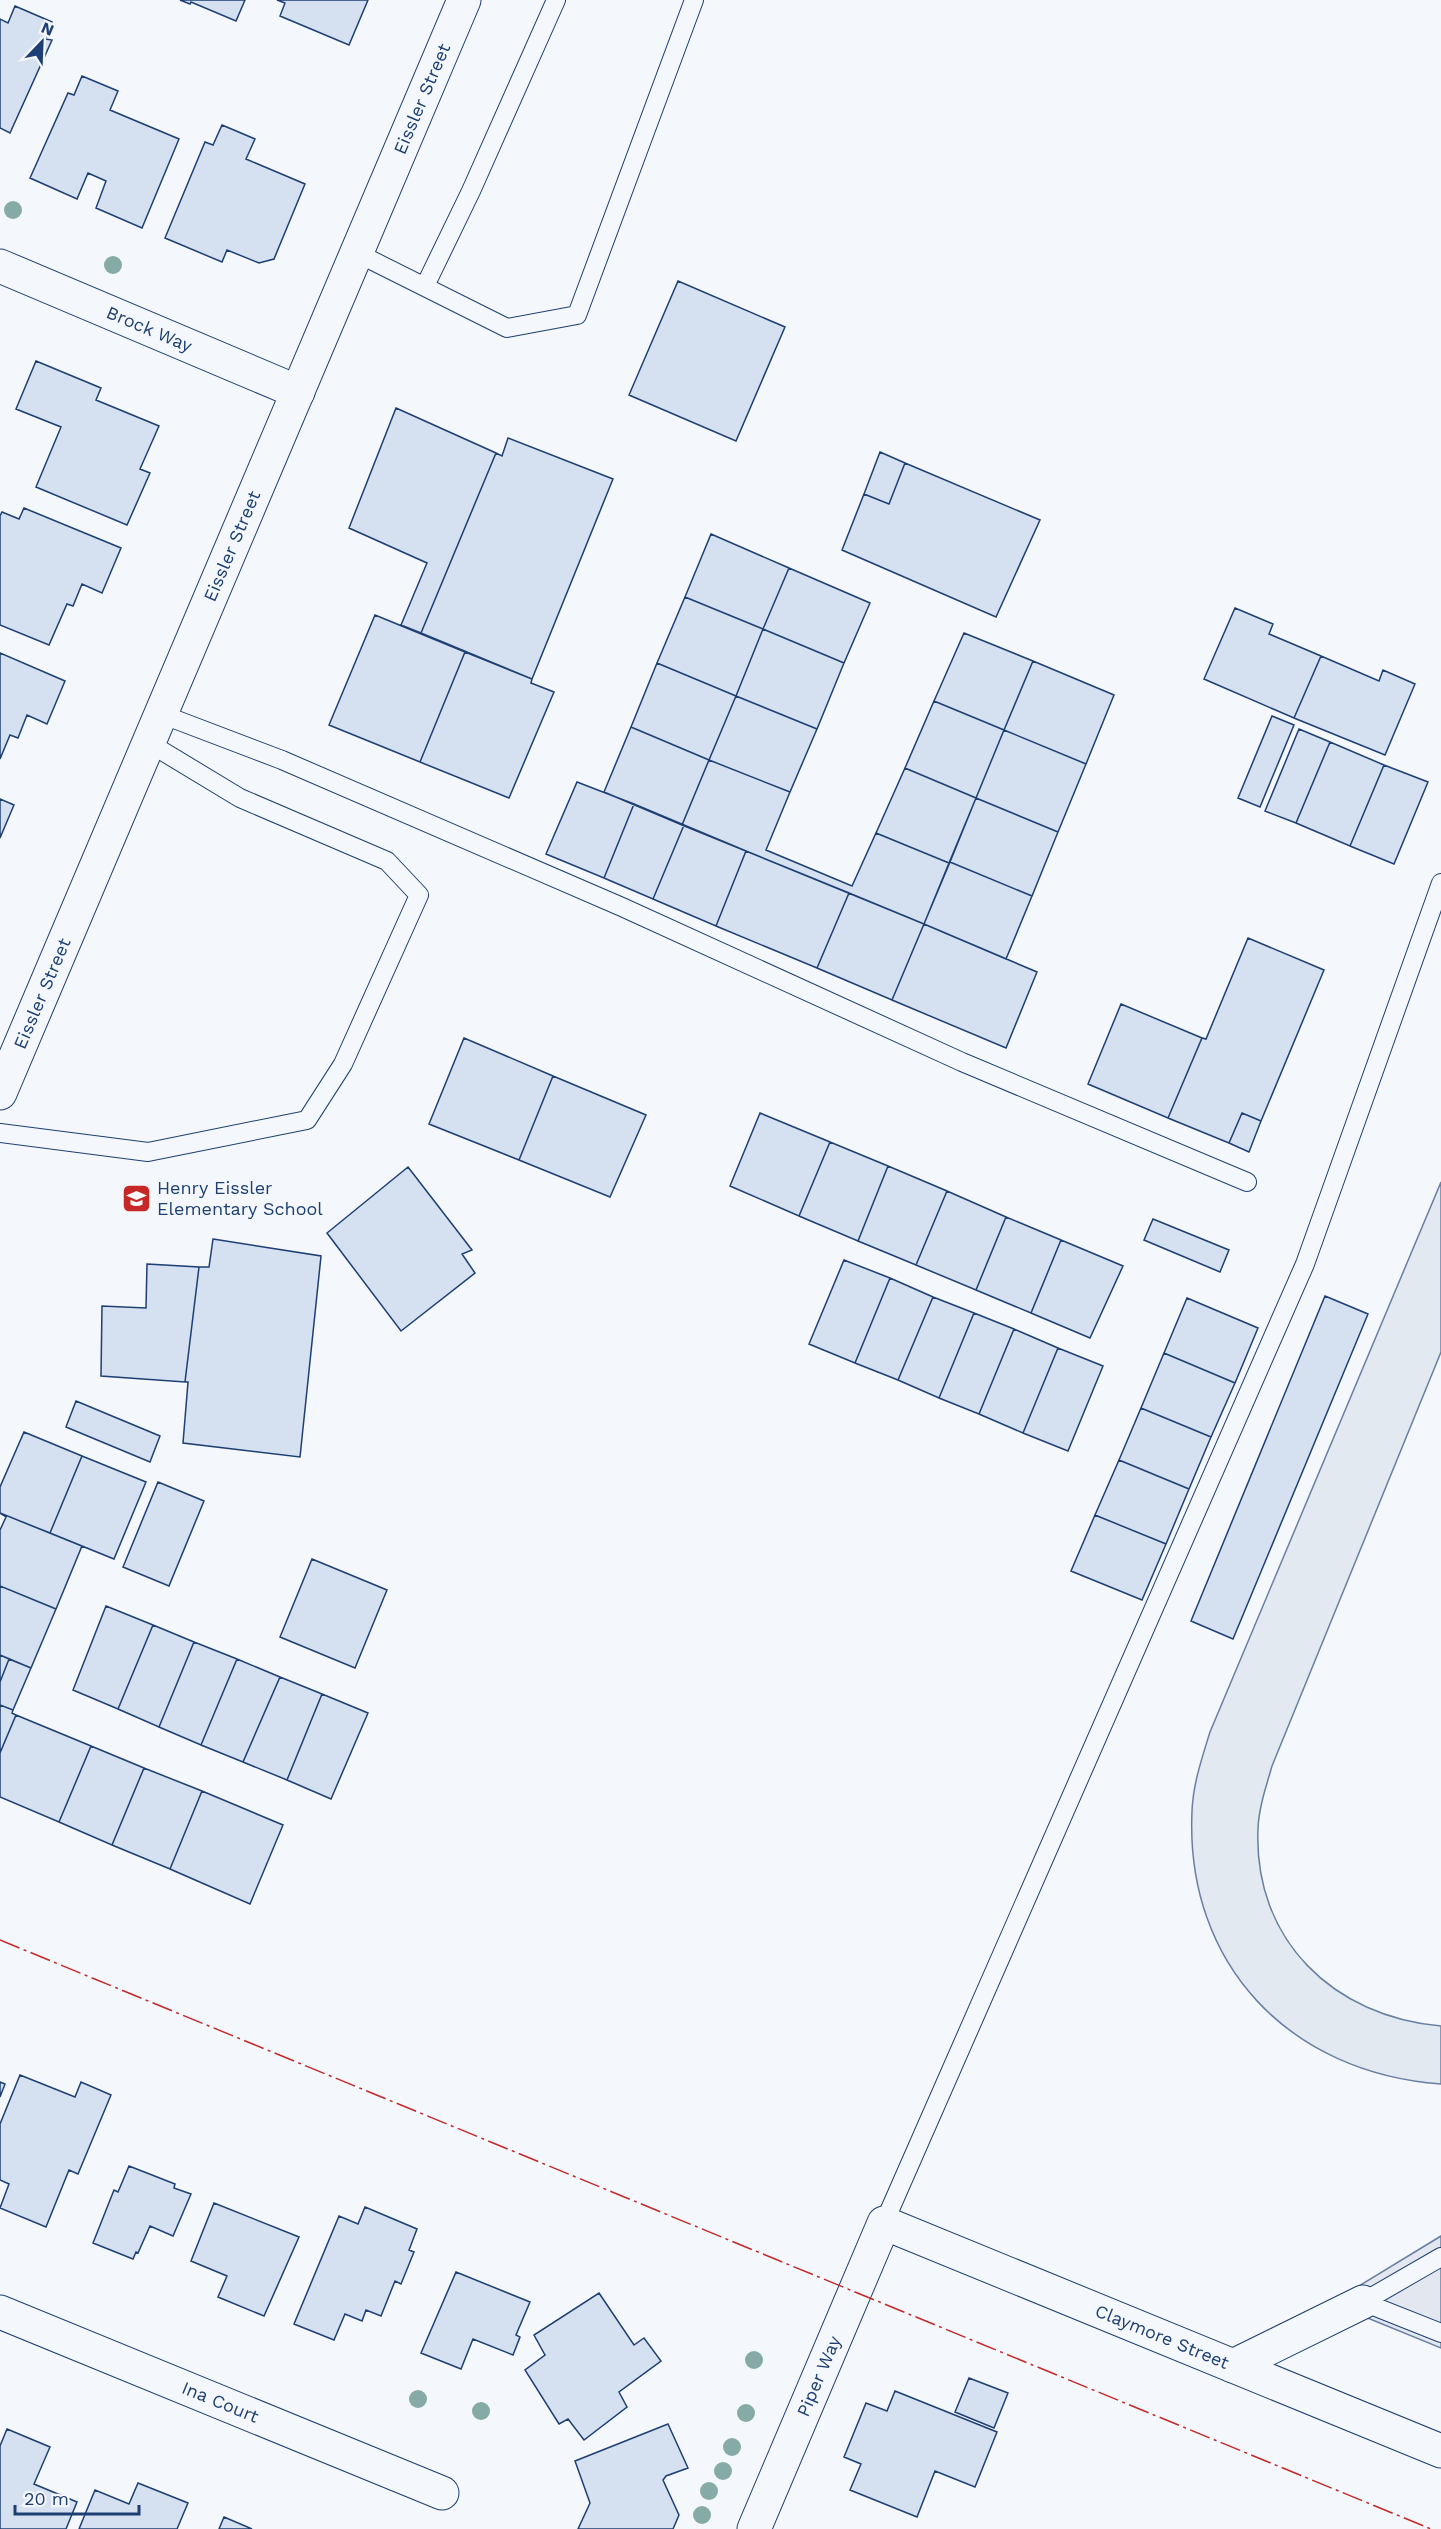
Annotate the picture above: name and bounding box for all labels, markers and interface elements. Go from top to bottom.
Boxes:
north arrow [12,12,72,72]
text: N [38,18,57,40]
street label: Eissler Street [389,40,455,157]
street label: Brock Way [103,301,196,356]
street label: Eissler Street [199,487,265,605]
street label: Eissler Street [9,934,75,1052]
place label: Henry Eissler Elementary School [157,1177,323,1219]
school or university icon: Henry Eissler Elementary School [120,1182,152,1214]
street label: Claymore Street [1092,2300,1233,2373]
street label: Piper Way [792,2332,845,2420]
street label: Ina Court [179,2377,262,2427]
scale bar [15,2478,140,2516]
text: 20 m [24,2488,69,2509]

